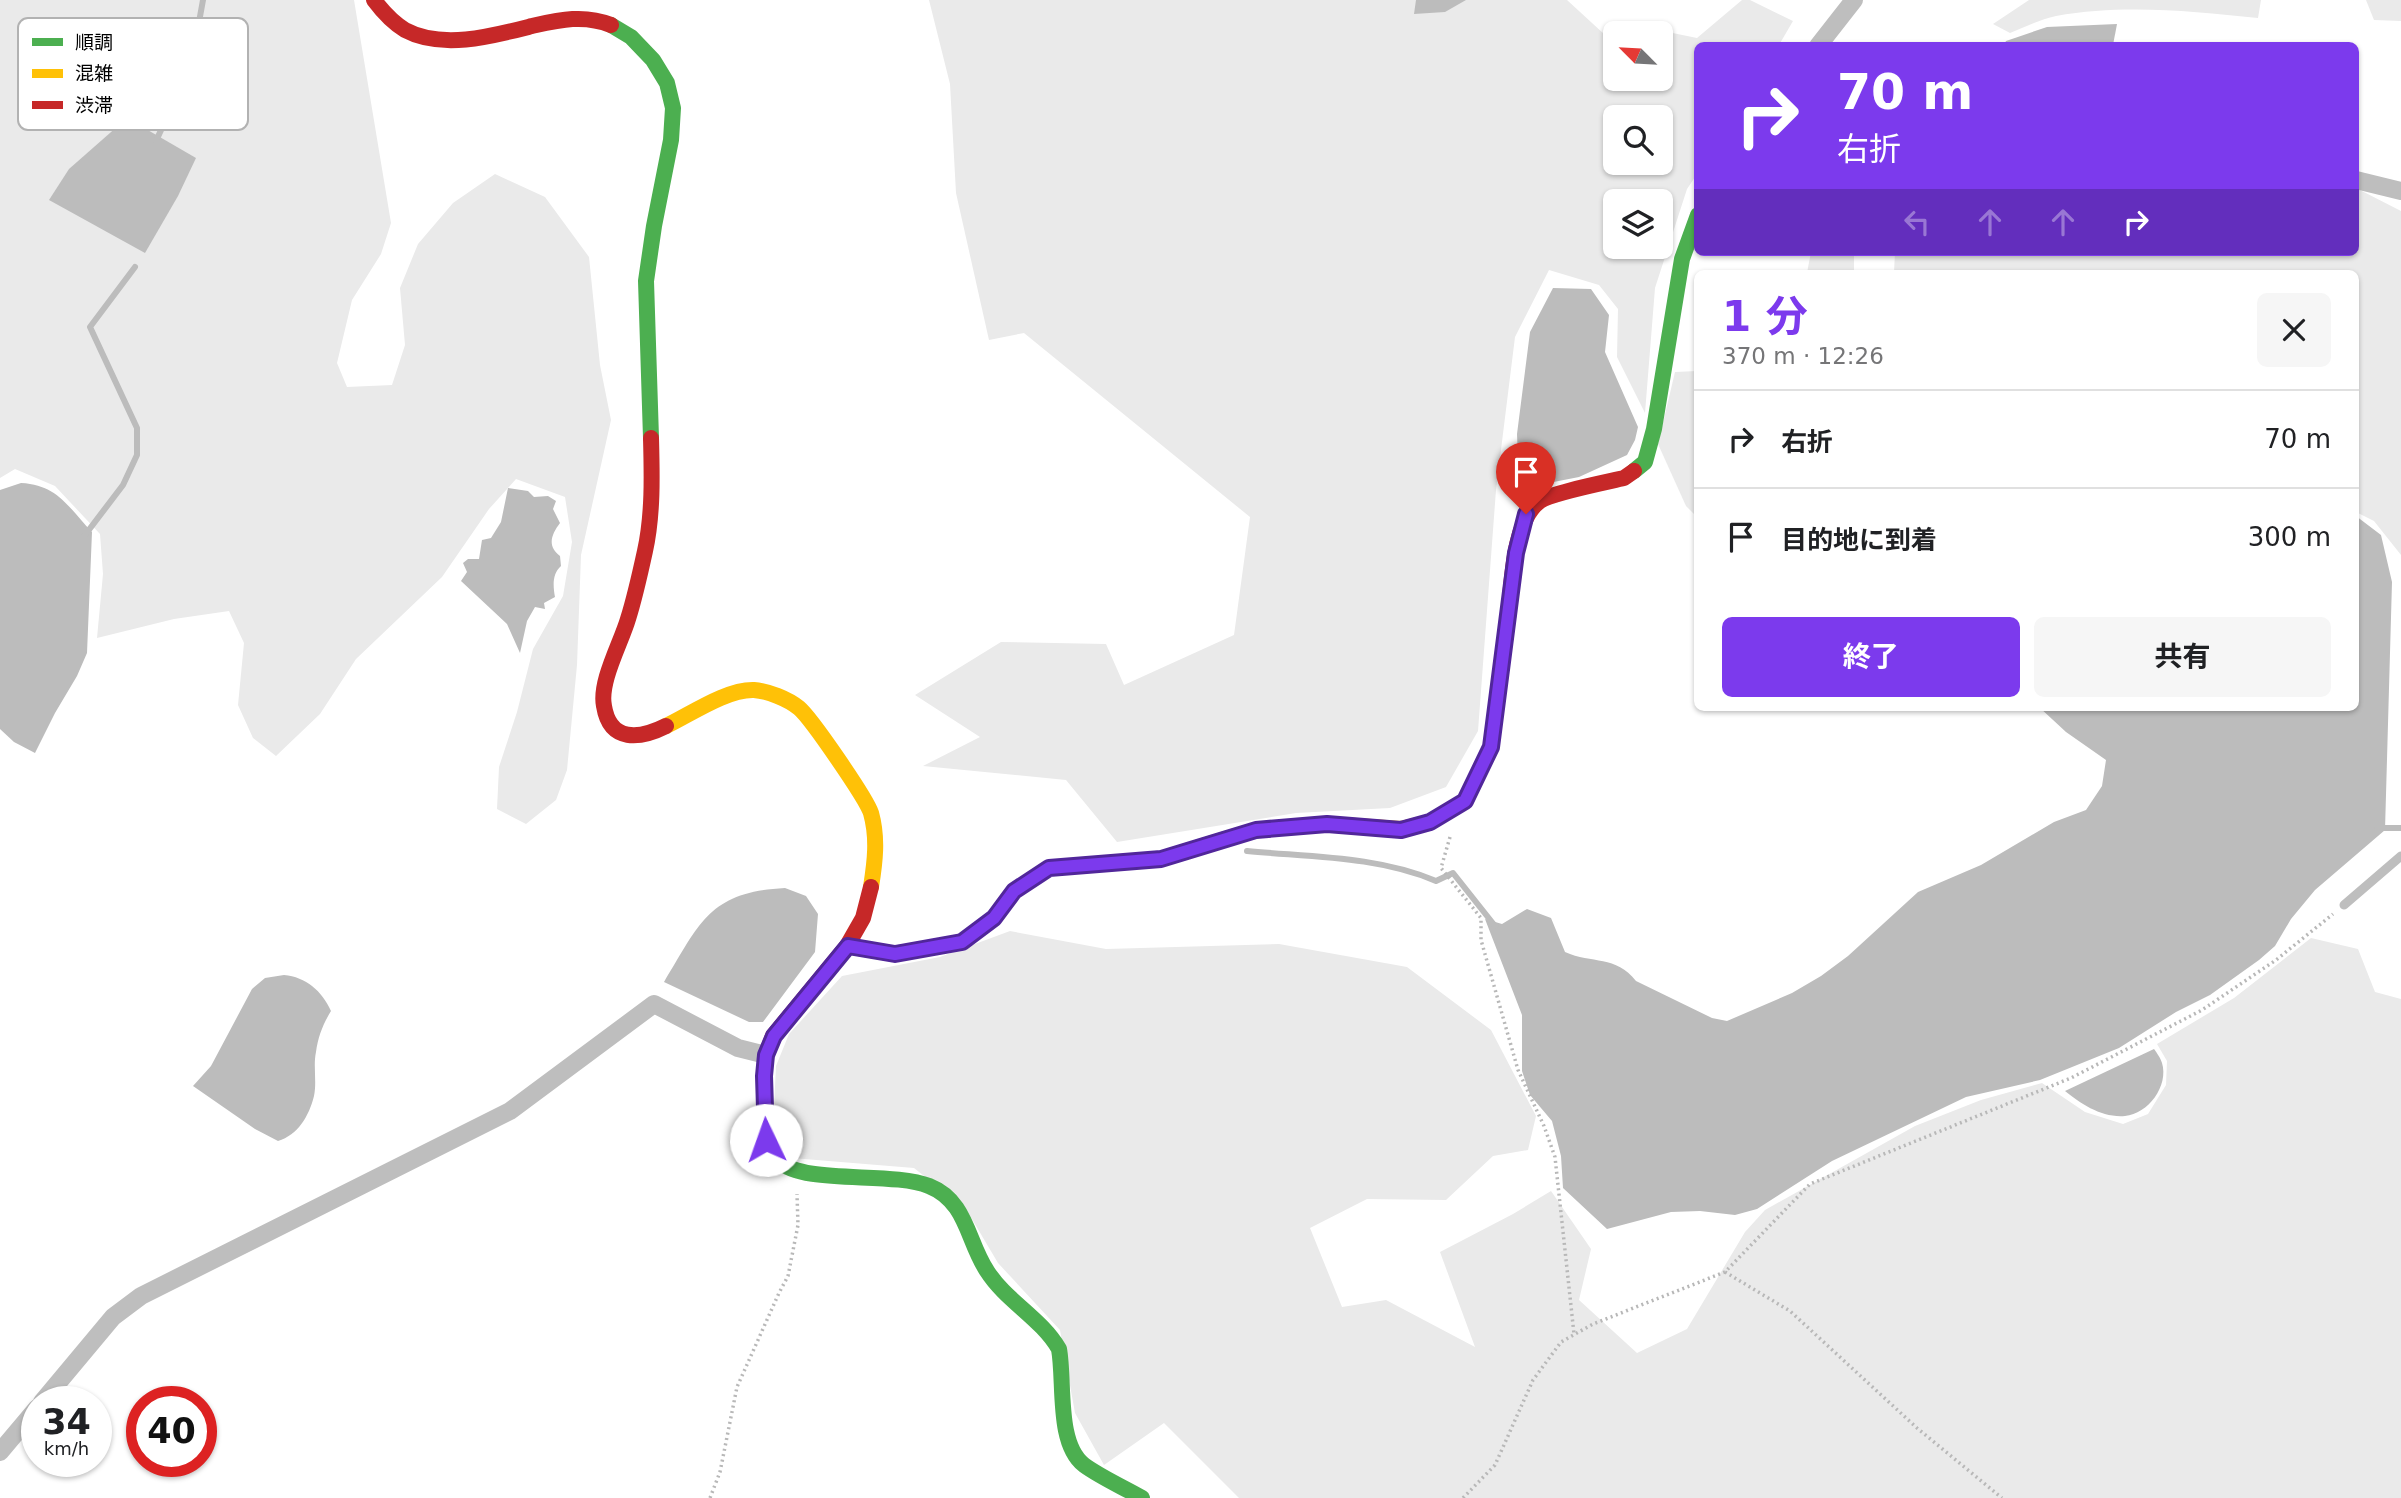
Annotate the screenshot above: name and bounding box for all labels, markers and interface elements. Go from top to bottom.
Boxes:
legend [18,18,248,130]
north arrow [1603,21,1673,91]
map controls [1603,21,1673,259]
text: 順調 [75,31,113,53]
text: 混雑 [75,62,113,84]
text: 70 m [1837,64,1973,121]
icon: right [1722,70,1813,161]
text: 渋滞 [75,94,113,116]
button: search [1603,105,1673,175]
text: 右折 [1837,130,1901,168]
button: layers [1603,189,1673,259]
icon: left [1898,203,1936,241]
icon: ahead [1971,203,2009,241]
icon: ahead [2044,203,2082,241]
icon: right [2117,203,2155,241]
text: 1 分 [1722,292,1808,341]
button: close [2257,293,2331,367]
text: 370 m · 12:26 [1722,343,1884,369]
icon: right [1722,420,1760,458]
text: 70 m [2264,424,2331,454]
text: 右折 [1781,427,1833,457]
pin [1496,442,1556,514]
icon: arrive [1507,453,1545,491]
icon: arrive [1722,518,1760,556]
text: 300 m [2248,522,2331,552]
text: 目的地に到着 [1781,525,1937,555]
button: 終了 [1722,617,2020,697]
button: 共有 [2034,617,2331,697]
position arrow [729,1103,803,1177]
speed limit sign: 40 [126,1386,217,1477]
text: 34 [42,1402,91,1442]
text: km/h [44,1438,89,1459]

